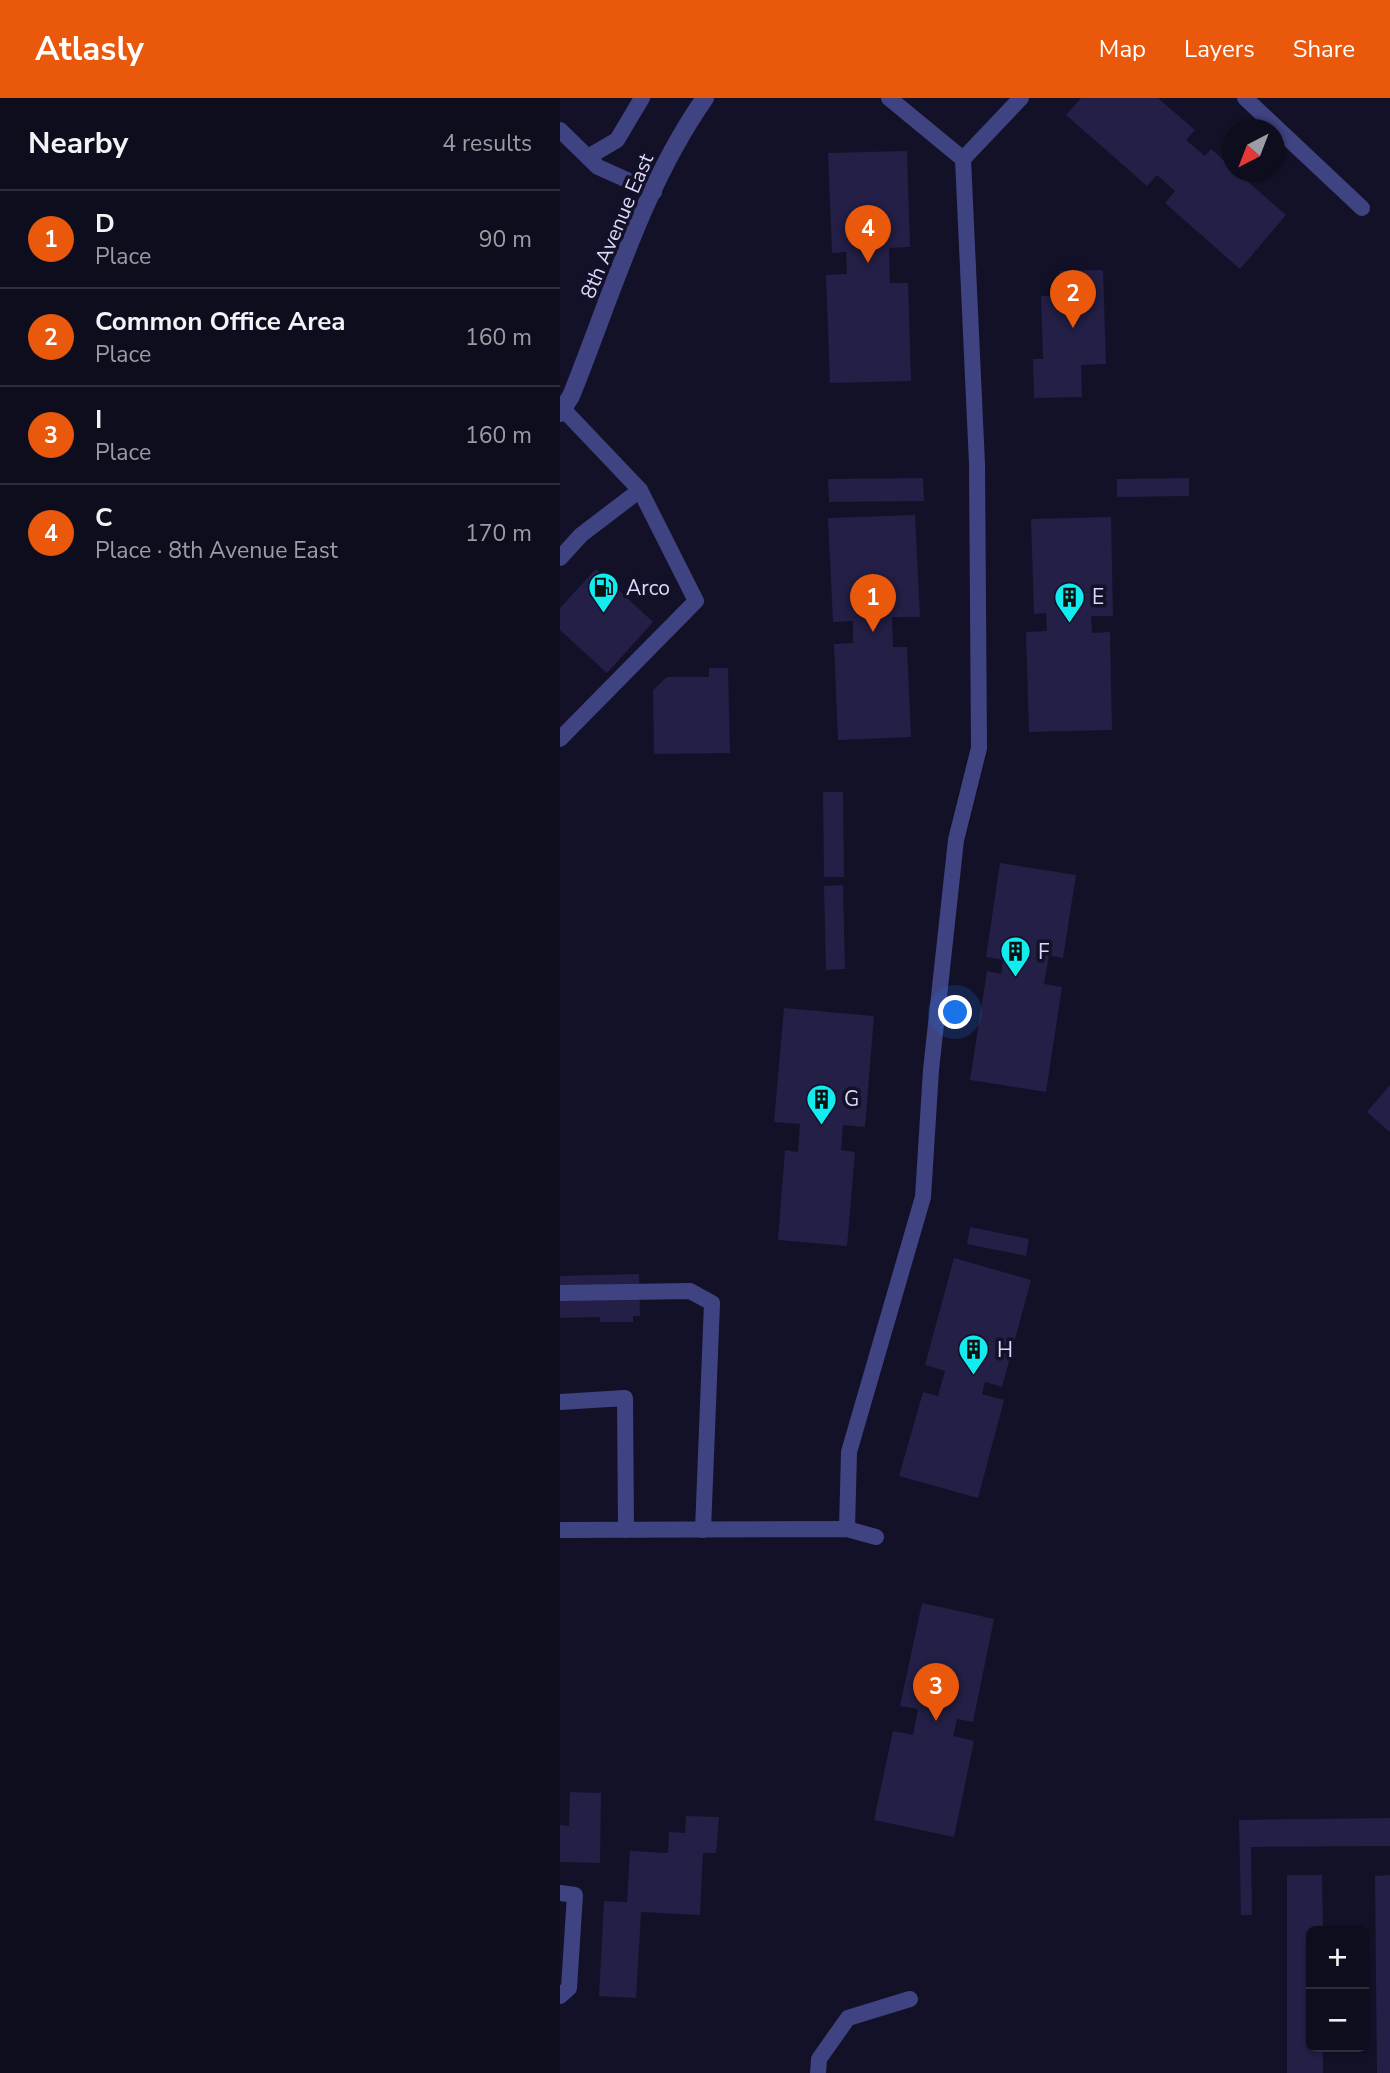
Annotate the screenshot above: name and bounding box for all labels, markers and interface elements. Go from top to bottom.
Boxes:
text: Atlasly [35,27,144,72]
text: Map [1099,33,1146,65]
text: Layers [1184,33,1255,65]
text: Share [1293,33,1355,65]
north arrow [1222,119,1285,182]
text: Nearby [28,123,128,164]
text: 4 results [442,128,532,159]
street label: 8th Avenue East [574,149,660,303]
pin: 4 [845,205,891,263]
text: D [95,206,115,241]
text: 1 [44,224,58,255]
text: 90 m [479,224,532,255]
text: Place [95,241,151,272]
pin: 2 [1050,270,1096,328]
text: Common Office Area [95,304,345,339]
text: 2 [44,322,58,353]
text: 160 m [465,322,532,353]
text: Place [95,339,151,370]
text: I [95,402,102,437]
text: 3 [44,420,58,451]
text: 160 m [465,420,532,451]
text: Place [95,437,151,468]
text: C [95,500,113,535]
text: 4 [44,518,58,549]
text: 170 m [465,518,532,549]
text: Place · 8th Avenue East [95,535,338,566]
fuel station icon: Arco [586,571,620,615]
place label: Arco [626,574,670,602]
pin: 1 [850,574,896,632]
building icon: E [1052,580,1086,624]
place label: E [1092,583,1104,611]
building icon: F [998,935,1032,979]
place label: F [1038,938,1050,966]
your location [938,995,972,1029]
building icon: G [804,1082,838,1126]
place label: G [844,1085,859,1113]
building icon: H [957,1333,991,1377]
place label: H [997,1336,1013,1364]
pin: 3 [913,1663,959,1721]
map controls [1306,1926,1369,2052]
button: + [1306,1926,1369,1989]
button: − [1306,1989,1369,2052]

